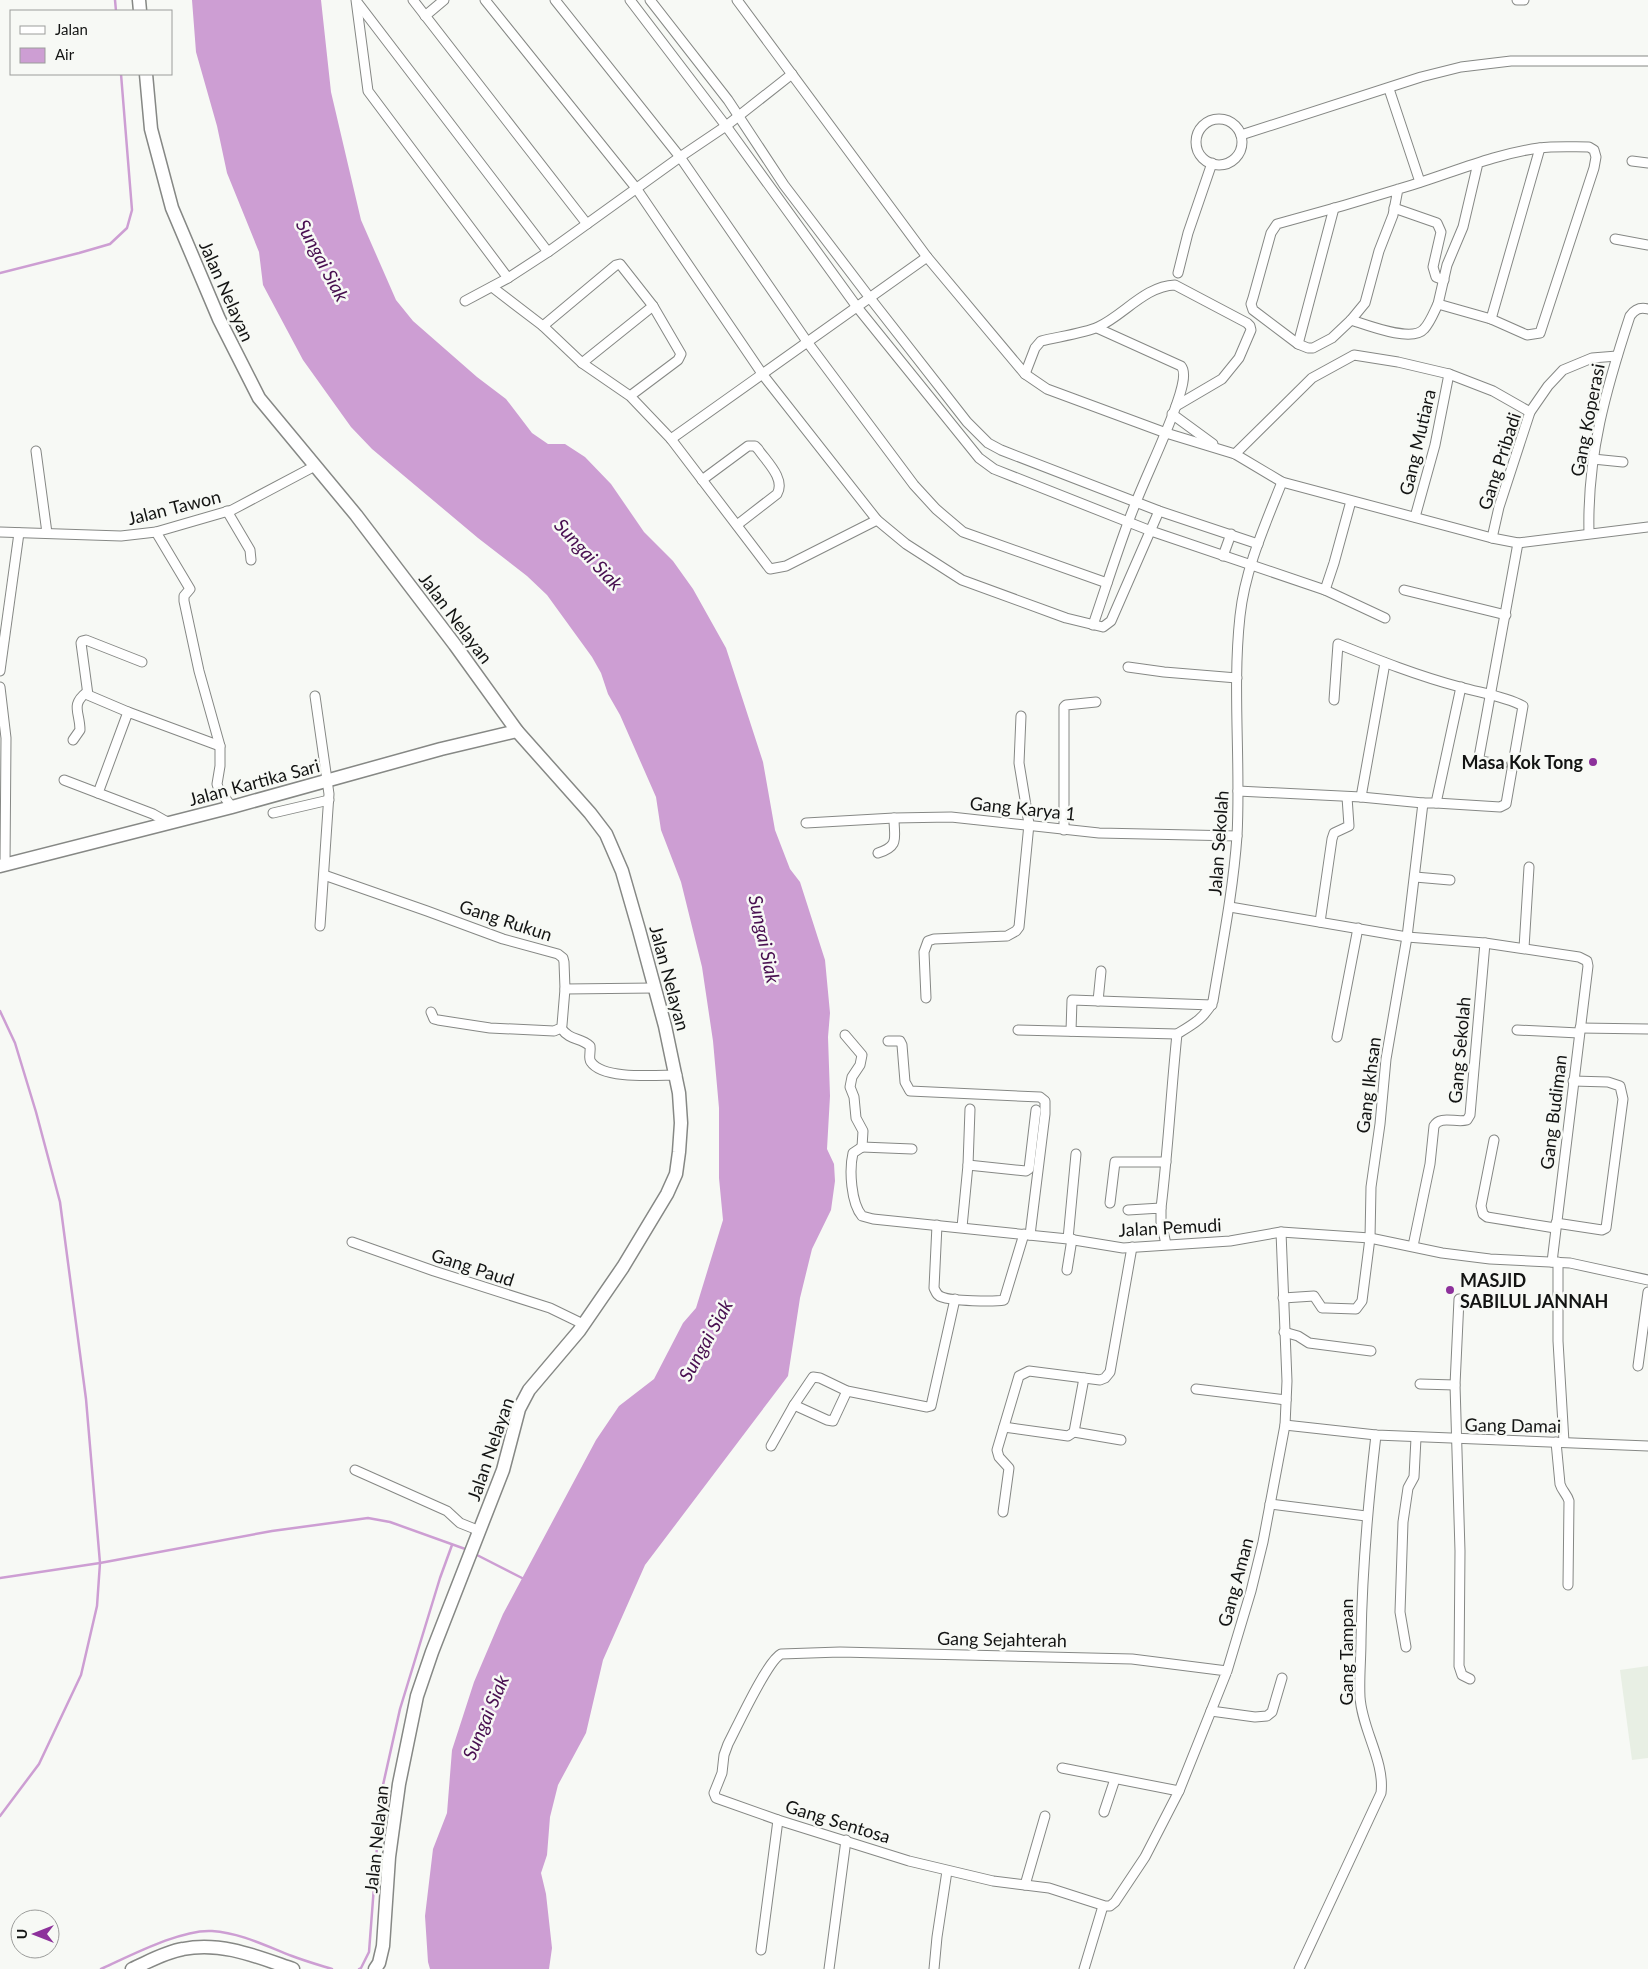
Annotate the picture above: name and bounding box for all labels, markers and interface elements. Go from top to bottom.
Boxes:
legend [10,10,172,75]
text: Jalan [55,20,88,38]
text: Air [55,45,75,63]
water label: Sungai Siak [292,215,355,306]
street label: Jalan Nelayan [195,237,259,345]
street label: Gang Koperasi [1565,362,1609,478]
street label: Gang Mutiara [1394,387,1440,497]
street label: Gang Pribadi [1473,410,1525,512]
street label: Jalan Tawon [125,485,223,529]
water label: Sungai Siak [550,513,629,595]
street label: Jalan Nelayan [415,568,497,668]
place label: Masa Kok Tong [1462,751,1583,773]
street label: Jalan Kartika Sari [186,754,322,810]
marker: Masa Kok Tong [1587,756,1599,768]
street label: Jalan Sekolah [1203,790,1233,896]
street label: Gang Karya 1 [969,791,1077,825]
water label: Sungai Siak [744,893,786,986]
street label: Gang Rukun [457,895,555,945]
street label: Jalan Nelayan [645,923,695,1033]
street label: Gang Sekolah [1443,996,1475,1104]
street label: Gang Ikhsan [1351,1036,1385,1134]
street label: Gang Budiman [1535,1053,1571,1171]
street label: Jalan Pemudi [1118,1213,1222,1241]
street label: Gang Paud [429,1243,517,1291]
place label: MASJID SABILUL JANNAH [1460,1269,1608,1312]
marker: MASJID SABILUL JANNAH [1444,1284,1456,1296]
water label: Sungai Siak [673,1294,737,1385]
street label: Jalan Nelayan [462,1394,518,1504]
street label: Gang Damai [1465,1413,1561,1437]
street label: Gang Aman [1213,1535,1257,1629]
street label: Gang Tampan [1335,1599,1357,1705]
street label: Gang Sejahterah [937,1627,1067,1651]
water label: Sungai Siak [457,1670,513,1763]
street label: Jalan Nelayan [359,1784,393,1894]
street label: Gang Sentosa [783,1795,893,1847]
north arrow [10,1909,60,1959]
text: U [13,1929,30,1939]

